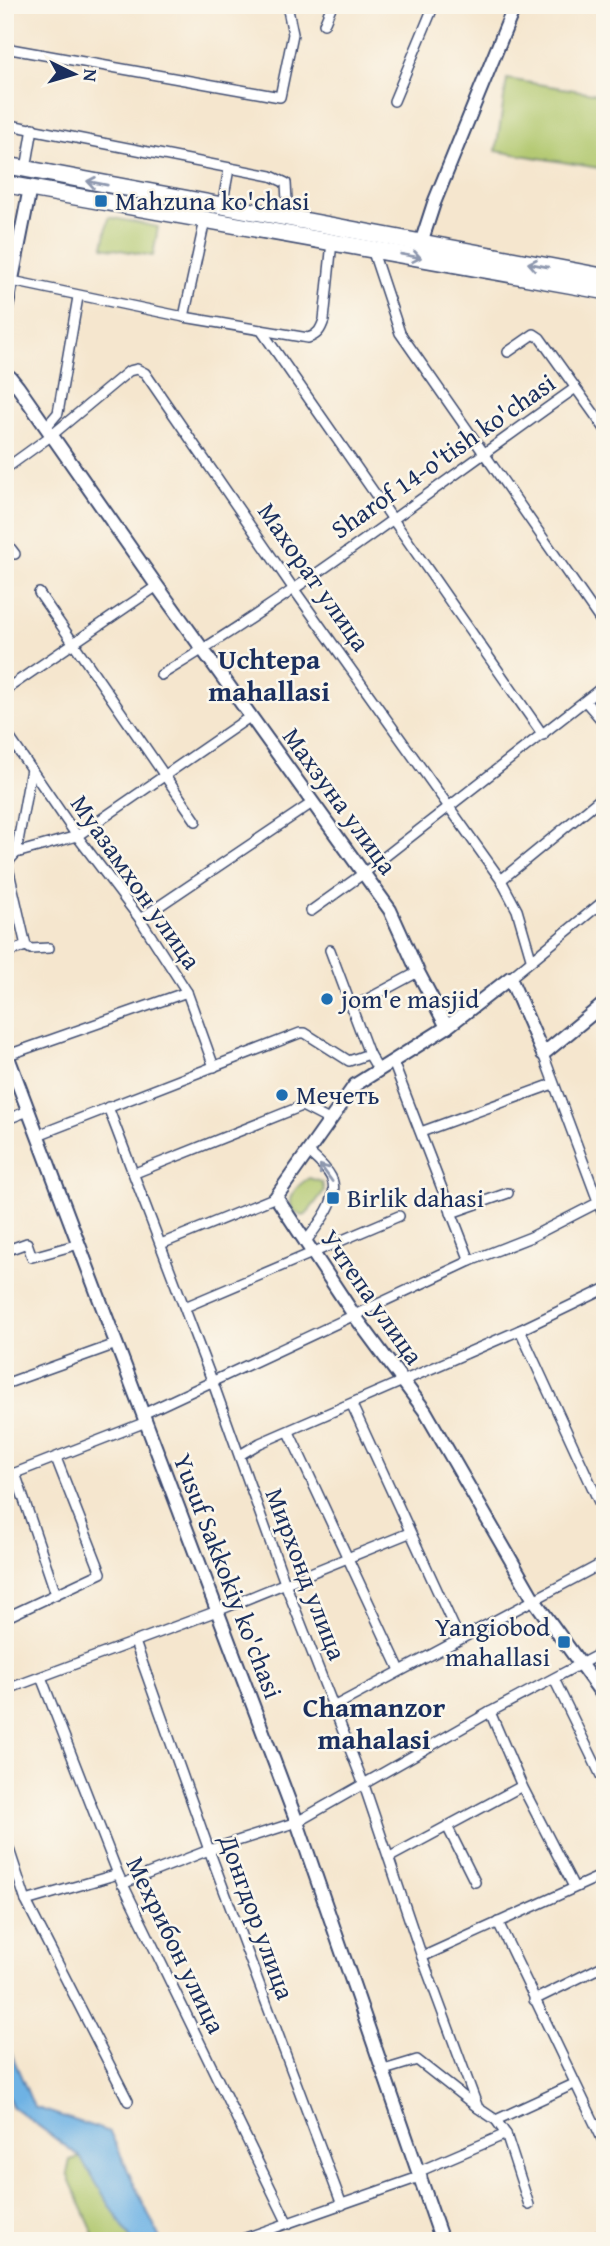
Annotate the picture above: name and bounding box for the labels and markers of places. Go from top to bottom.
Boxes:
place label: Mahzuna ko'chasi [115,181,310,220]
marker: Mahzuna ko'chasi [93,193,109,209]
place label: jom'e masjid [337,979,479,1018]
marker: jom'e masjid [319,991,335,1007]
place label: Мечеть [296,1075,380,1114]
marker: Мечеть [274,1087,290,1103]
place label: Birlik dahasi [347,1178,484,1217]
marker: Birlik dahasi [325,1190,341,1206]
place label: Yangiobod mahallasi [435,1607,550,1676]
marker: Yangiobod mahallasi [556,1634,572,1650]

